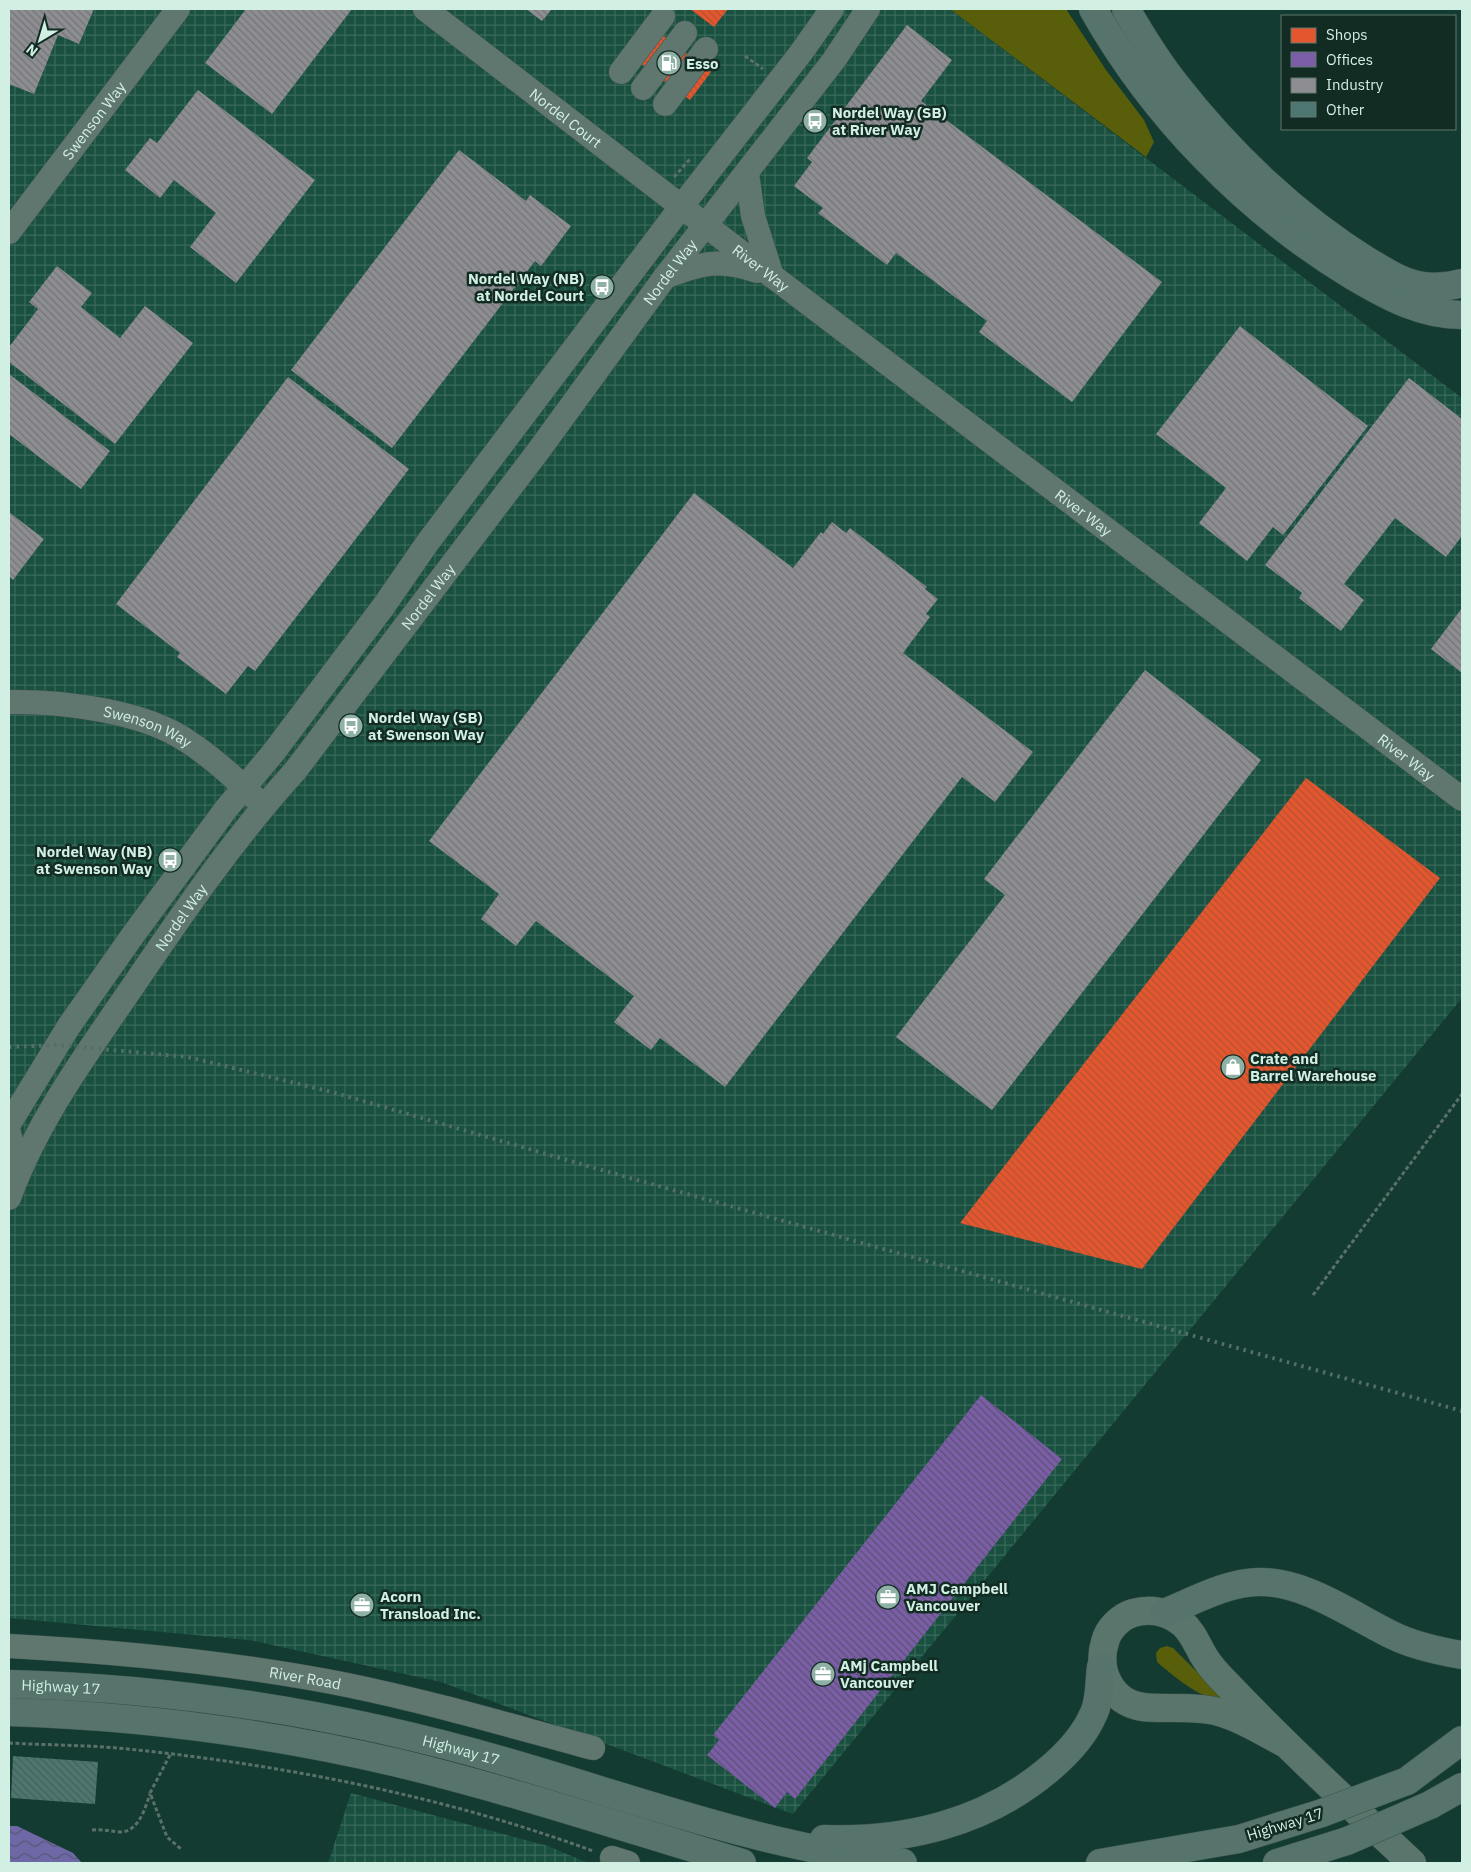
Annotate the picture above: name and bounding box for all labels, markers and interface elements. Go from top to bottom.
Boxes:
north arrow [15,15,65,65]
legend [1281,15,1456,130]
text: Shops [1326,25,1368,44]
text: N [22,40,42,60]
fuel station icon: Esso [656,50,682,76]
text: Offices [1326,50,1373,69]
place label: Esso [686,54,719,73]
text: Industry [1326,75,1384,94]
street label: Swenson Way [58,77,130,163]
street label: Nordel Court [526,84,606,151]
text: Other [1326,100,1365,119]
place label: Nordel Way (SB) at River Way [832,103,947,139]
bus stop icon: Nordel Way (SB) at River Way [802,108,828,134]
street label: Nordel Way [639,235,701,308]
street label: River Way [729,240,794,296]
place label: Nordel Way (NB) at Nordel Court [468,269,584,305]
bus stop icon: Nordel Way (NB) at Nordel Court [589,274,615,300]
street label: River Way [1051,485,1116,540]
street label: Nordel Way [397,559,459,633]
street label: Swenson Way [102,701,196,752]
place label: Nordel Way (SB) at Swenson Way [368,708,484,744]
bus stop icon: Nordel Way (SB) at Swenson Way [338,713,364,739]
street label: River Way [1374,729,1439,785]
place label: Nordel Way (NB) at Swenson Way [36,842,152,878]
bus stop icon: Nordel Way (NB) at Swenson Way [157,847,183,873]
street label: Nordel Way [150,879,211,954]
place label: Crate and Barrel Warehouse [1250,1049,1377,1085]
shop icon: Crate and Barrel Warehouse [1220,1054,1246,1080]
place label: AMJ Campbell Vancouver [906,1579,1008,1615]
office icon: AMJ Campbell Vancouver [875,1584,901,1610]
place label: Acorn Transload Inc. [380,1587,481,1623]
office icon: Acorn Transload Inc. [349,1592,375,1618]
place label: AMj Campbell Vancouver [840,1656,938,1692]
office icon: AMj Campbell Vancouver [810,1661,836,1687]
street label: River Road [268,1662,343,1693]
street label: Highway 17 [21,1675,101,1698]
street label: Highway 17 [421,1730,502,1769]
street label: Highway 17 [1244,1803,1326,1845]

